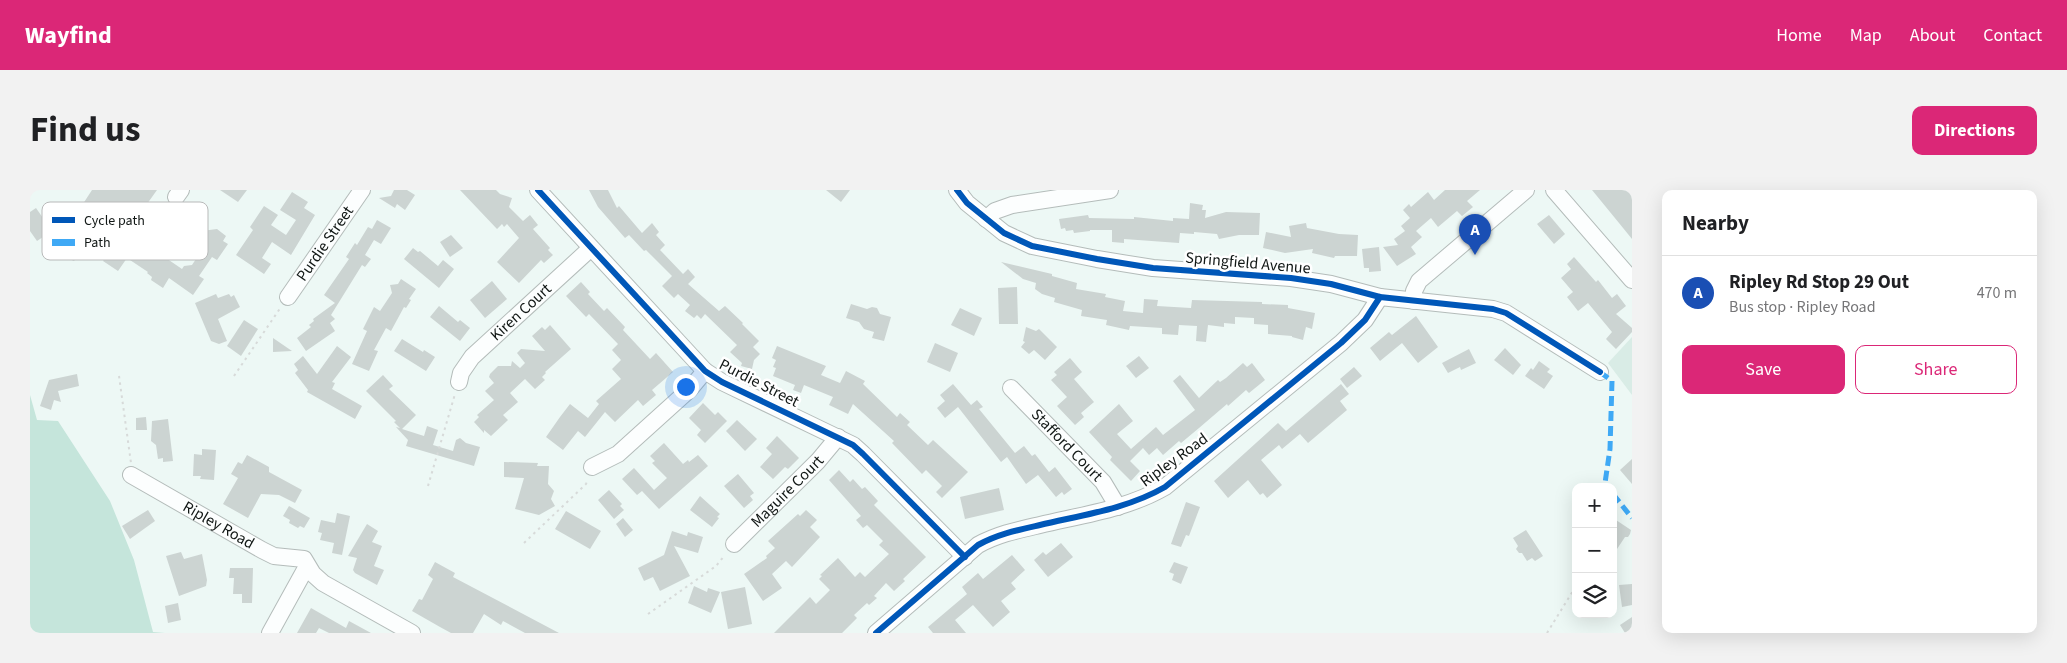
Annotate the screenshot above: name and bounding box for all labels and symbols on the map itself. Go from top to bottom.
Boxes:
street label: Purdie Street [291,201,359,286]
legend [42,202,208,260]
text: Cycle path [84,211,145,231]
pin: A [1459,214,1491,255]
text: Path [84,233,111,253]
street label: Springfield Avenue [1184,247,1312,279]
street label: Kiren Court [485,278,557,346]
street label: Purdie Street [715,353,803,413]
your location [673,374,699,400]
street label: Stafford Court [1026,404,1108,487]
street label: Ripley Road [1136,428,1212,492]
street label: Maguire Court [746,450,829,532]
street label: Ripley Road [179,496,258,554]

